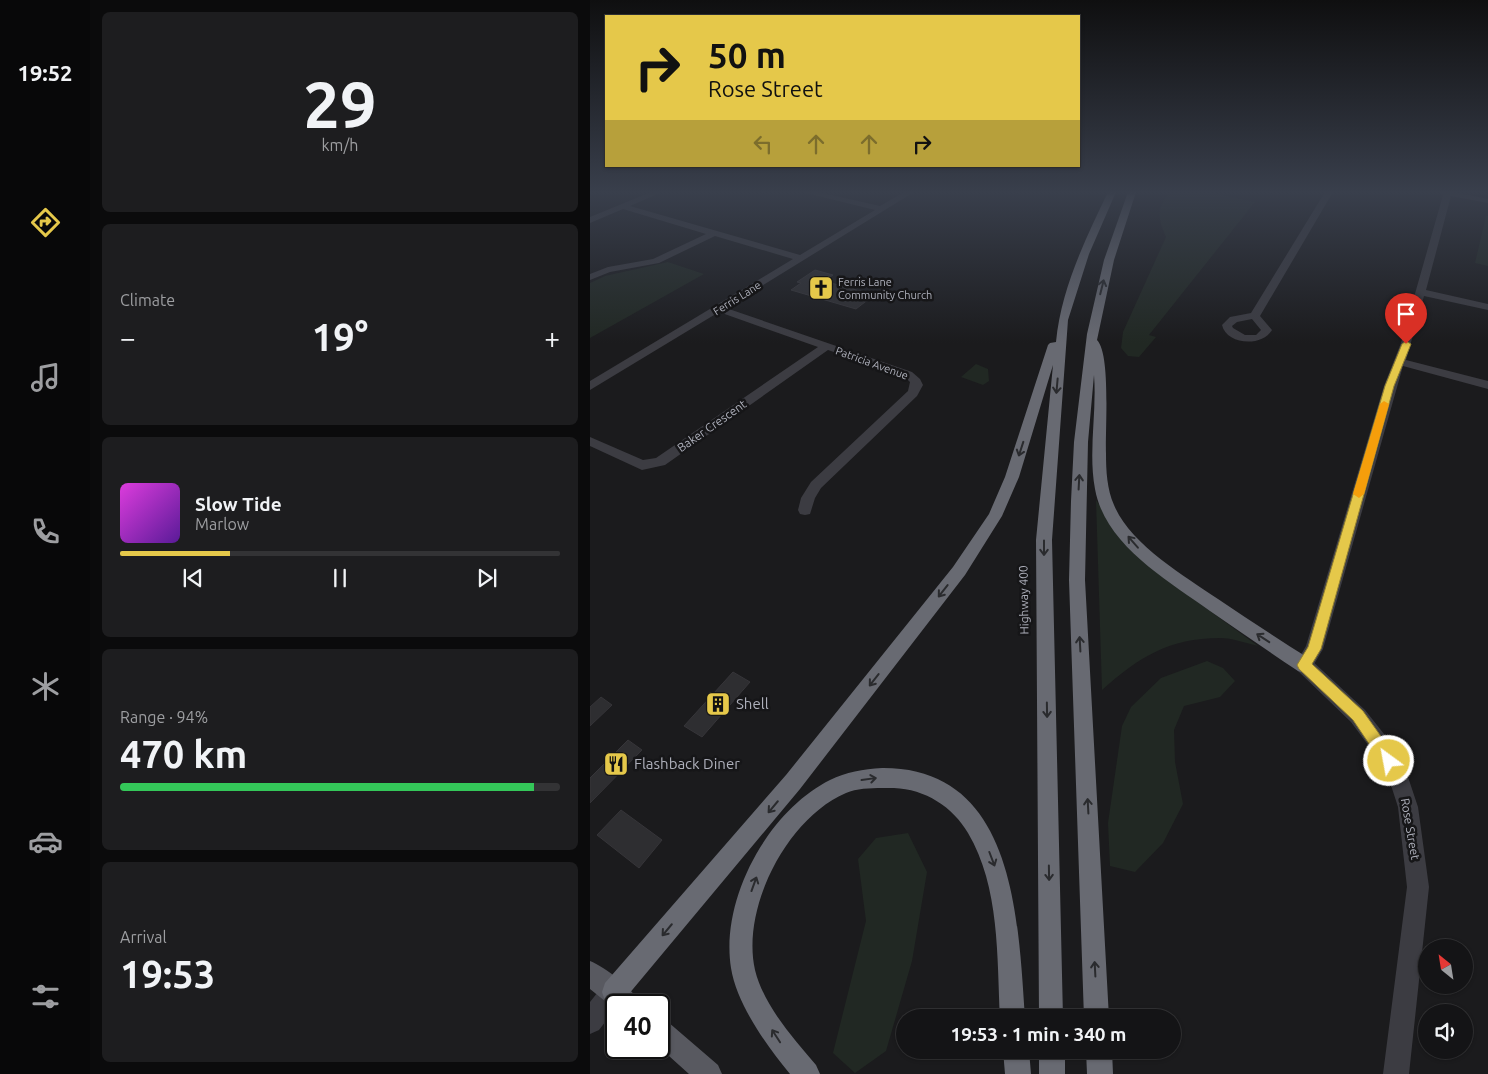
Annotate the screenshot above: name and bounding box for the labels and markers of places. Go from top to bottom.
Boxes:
church icon: Ferris Lane Community Church [808,275,834,301]
place label: Ferris Lane Community Church [838,276,932,301]
pin [1385,293,1427,344]
building icon: Shell [705,691,731,717]
place label: Shell [736,695,769,712]
restaurant icon: Flashback Diner [603,751,629,777]
place label: Flashback Diner [634,755,740,772]

